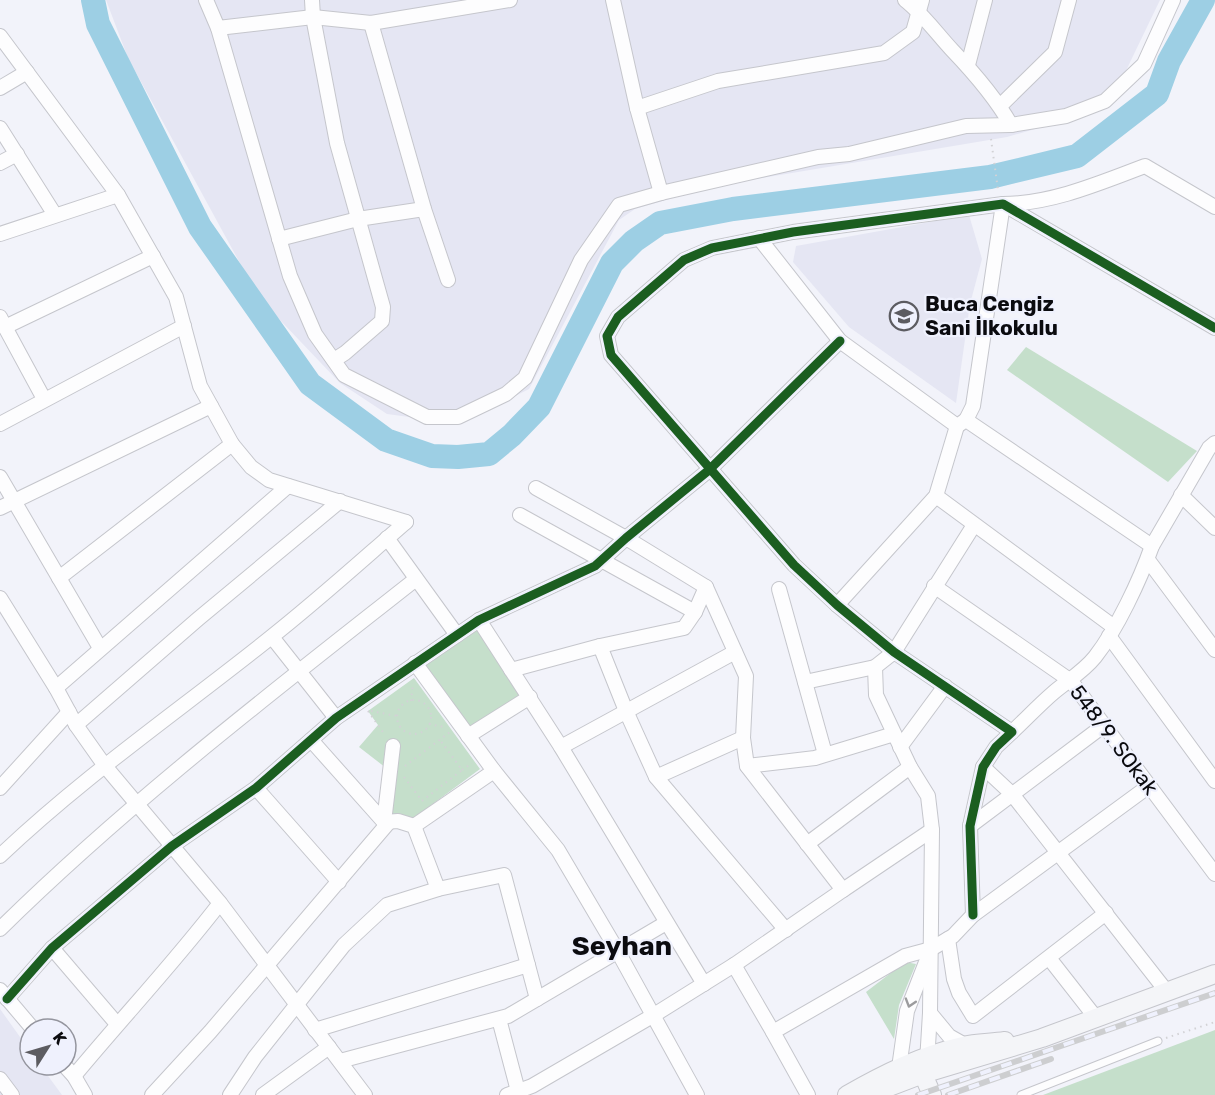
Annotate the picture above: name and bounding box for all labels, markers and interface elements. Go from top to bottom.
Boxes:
place label: Buca Cengiz Sani İlkokulu [925,291,1058,340]
school or university icon: Buca Cengiz Sani İlkokulu [888,300,920,332]
street label: 548/9. SOkak [1065,680,1164,800]
district label: Seyhan [572,930,672,962]
one-way arrow [905,997,917,1008]
north arrow [18,1017,78,1077]
text: K [49,1028,71,1049]

